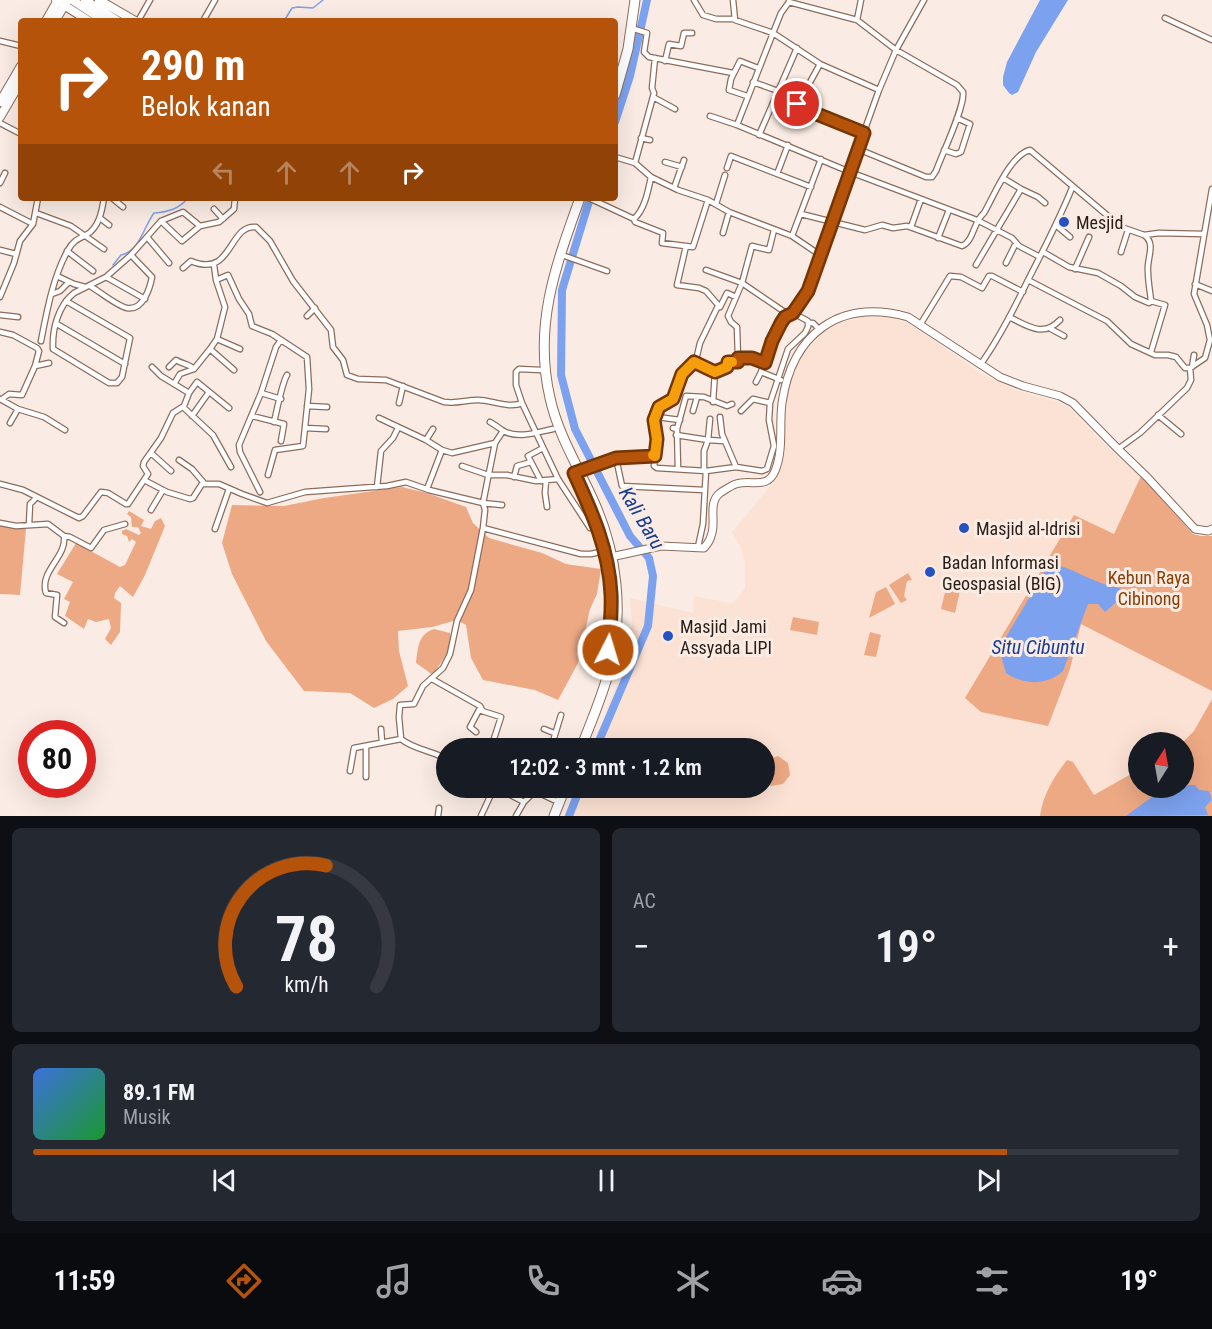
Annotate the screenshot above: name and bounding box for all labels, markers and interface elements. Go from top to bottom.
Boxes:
text: 290 m [141,41,246,90]
icon: right [42,42,120,120]
pin [771,78,822,129]
icon: arrive [780,87,813,120]
text: Belok kanan [141,91,271,123]
icon: left [207,156,240,189]
icon: ahead [270,156,303,189]
icon: ahead [333,156,366,189]
icon: right [396,156,429,189]
place label: Mesjid [1076,212,1123,233]
marker: Mesjid [1057,215,1071,229]
water label: Kali Baru [614,482,670,554]
place label: Masjid al-Idrisi [976,518,1080,539]
marker: Masjid al-Idrisi [957,521,971,535]
place label: Badan Informasi Geospasial (BIG) [942,552,1061,595]
marker: Badan Informasi Geospasial (BIG) [923,565,937,579]
park label: Kebun Raya Cibinong [1108,567,1190,609]
place label: Masjid Jami Assyada LIPI [680,616,772,658]
position arrow [576,618,640,682]
marker: Masjid Jami Assyada LIPI [661,629,675,643]
water label: Situ Cibuntu [991,635,1085,659]
speed limit sign: 80 [18,720,96,798]
north arrow [1128,732,1194,798]
map controls [1128,732,1194,798]
text: 12:02 · 3 mnt · 1.2 km [509,755,702,780]
text: AC [633,889,656,913]
text: 78 [274,903,338,976]
text: 19° [875,920,937,973]
text: − [633,927,650,966]
text: + [1163,927,1179,966]
text: km/h [284,972,328,997]
text: 89.1 FM [123,1080,195,1105]
text: Musik [123,1105,171,1129]
icon: previous [208,1164,241,1197]
icon: pause [590,1164,623,1197]
icon: next [972,1164,1005,1197]
icon: directions [223,1260,265,1302]
icon: music [373,1260,415,1302]
icon: phone [522,1260,564,1302]
icon: climate [672,1260,714,1302]
icon: car [821,1260,863,1302]
icon: filters [971,1260,1013,1302]
text: 11:59 [54,1265,116,1297]
text: 19° [1120,1265,1158,1297]

